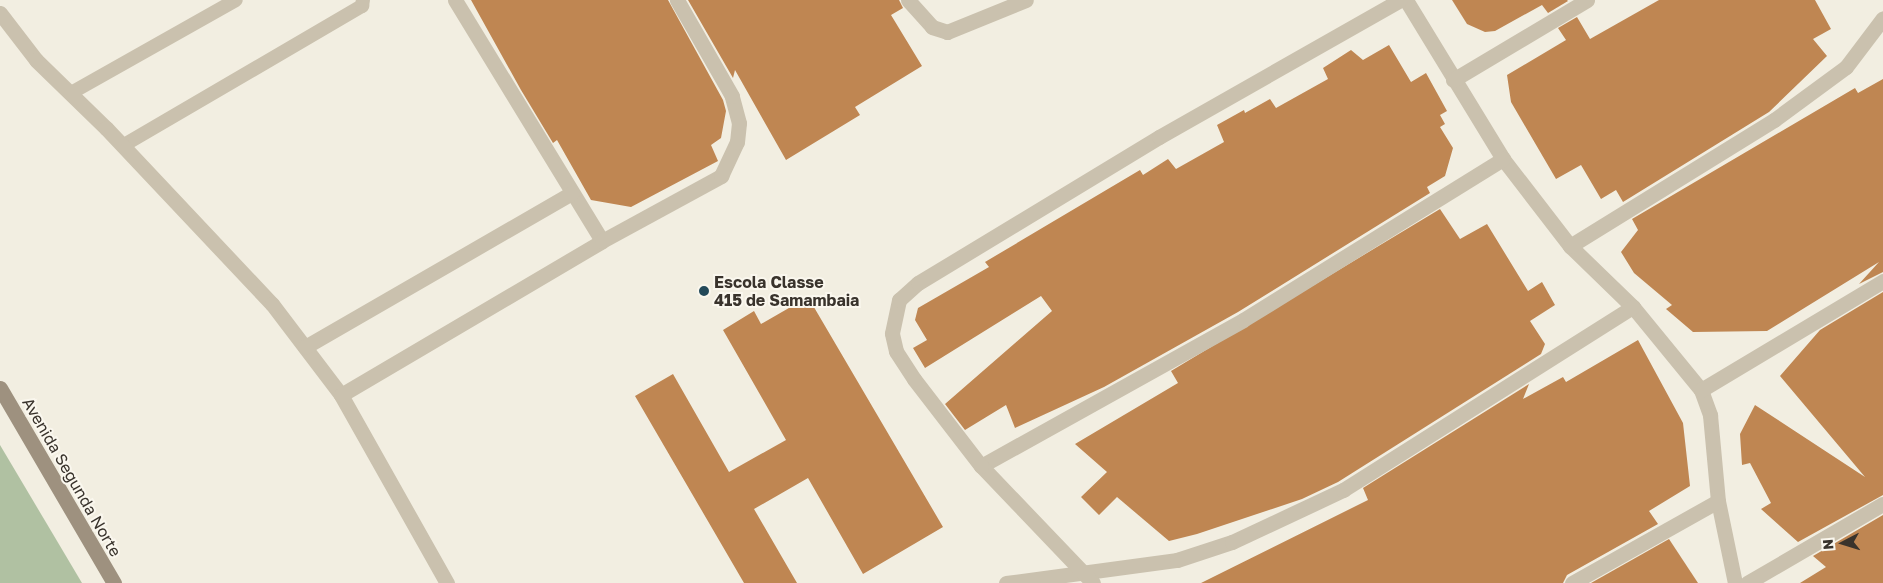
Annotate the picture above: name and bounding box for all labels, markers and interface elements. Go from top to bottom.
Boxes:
place label: Escola Classe 415 de Samambaia [714,272,859,310]
marker: Escola Classe 415 de Samambaia [698,285,710,297]
street label: Avenida Segunda Norte [19,394,125,560]
north arrow [1818,518,1868,568]
text: N [1819,538,1836,550]

